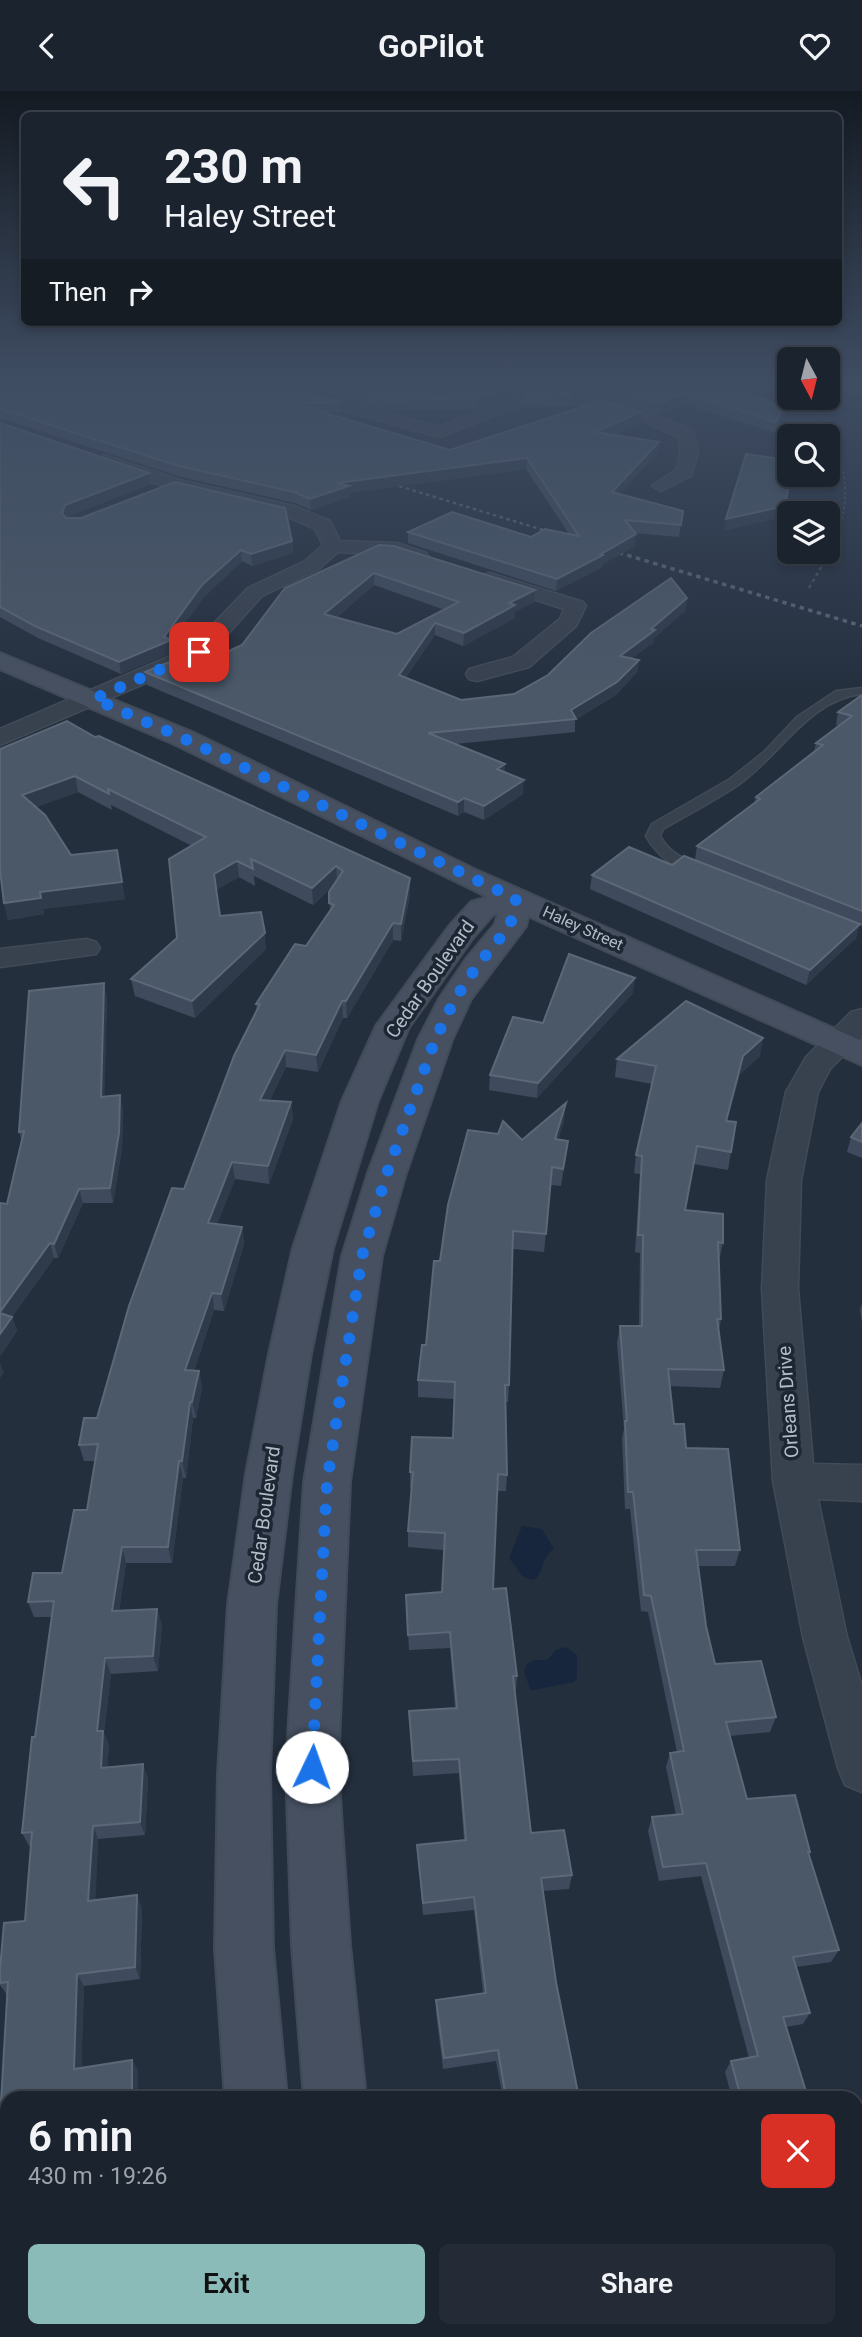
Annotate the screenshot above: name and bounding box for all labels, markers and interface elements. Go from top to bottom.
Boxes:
icon: back [28,27,66,65]
text: GoPilot [378,27,484,65]
icon: heart [796,27,834,65]
text: 230 m [164,138,303,195]
icon: left [49,140,140,231]
text: Haley Street [164,197,336,235]
icon: right [121,273,159,311]
text: Then [49,277,107,307]
north arrow [777,347,840,409]
map controls [777,347,840,564]
button: search [777,424,840,487]
button: layers [777,501,840,564]
pin [169,622,229,682]
icon: arrive [180,633,218,671]
street label: Haley Street [540,902,626,954]
street label: Cedar Boulevard [381,916,479,1042]
street label: Orleans Drive [773,1345,803,1459]
street label: Cedar Boulevard [243,1445,285,1585]
position arrow [275,1730,349,1804]
text: 6 min [28,2112,133,2161]
button: close [761,2114,835,2188]
text: 430 m · 19:26 [28,2163,167,2190]
button: Exit [28,2244,425,2324]
button: Share [439,2244,835,2324]

